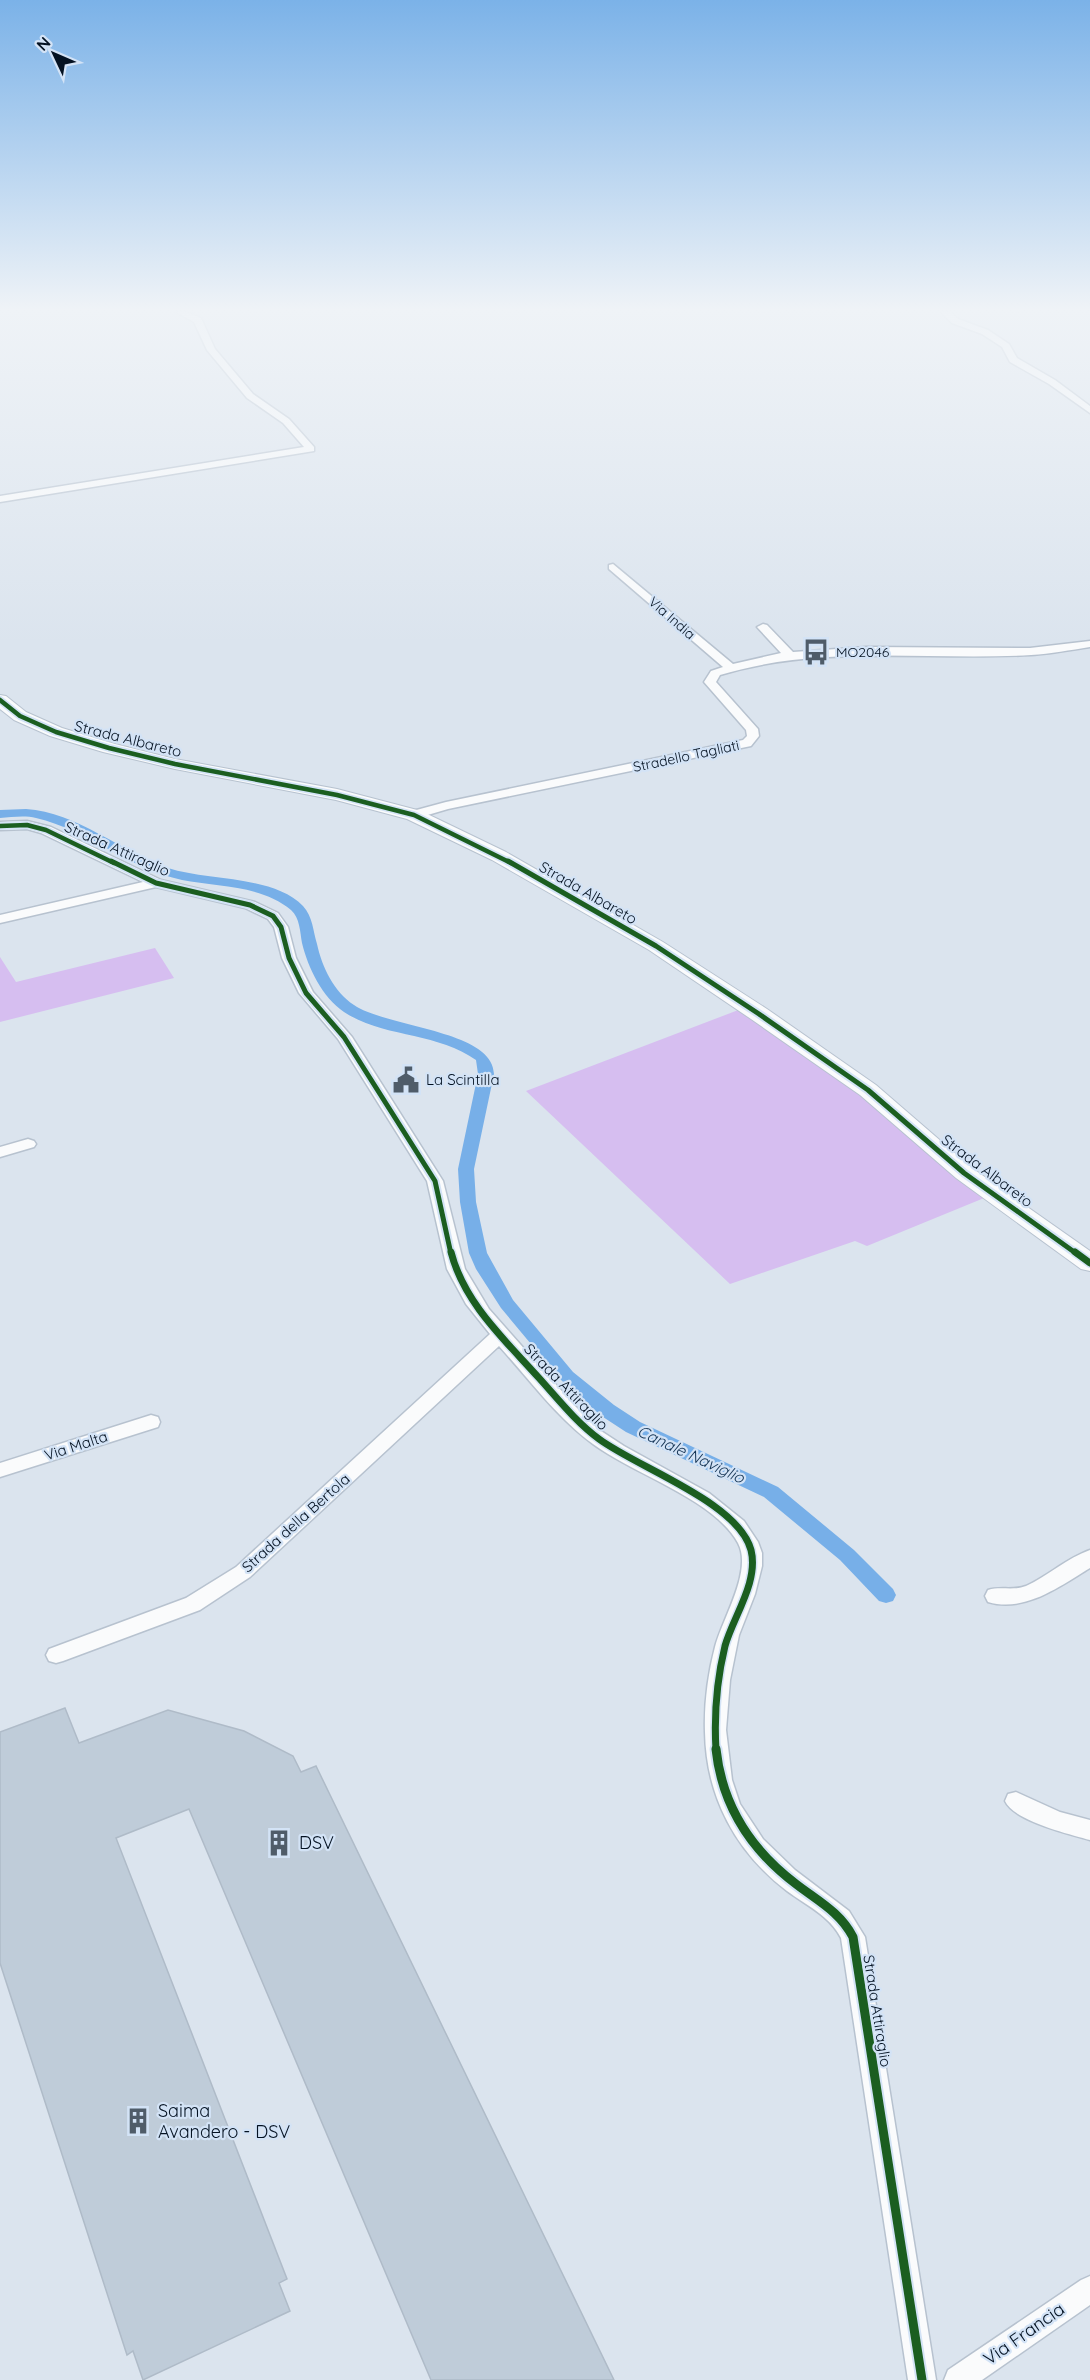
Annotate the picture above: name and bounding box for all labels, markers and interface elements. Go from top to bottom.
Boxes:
north arrow [24,24,84,84]
text: N [32,32,54,55]
street label: Via India [645,593,699,643]
bus stop icon: MO2046 [801,637,831,667]
place label: MO2046 [836,643,890,661]
street label: Strada Albareto [73,716,184,761]
street label: Stradello Tagliati [631,736,741,776]
street label: Strada Attiraglio [62,817,173,880]
street label: Strada Albareto [536,857,641,928]
public building icon: La Scintilla [391,1065,421,1095]
place label: La Scintilla [426,1070,500,1089]
street label: Strada Albareto [938,1130,1037,1211]
street label: Strada Attiraglio [520,1339,613,1434]
water label: Canale Naviglio [634,1420,749,1488]
street label: Via Malta [42,1426,110,1465]
street label: Strada della Bertola [238,1469,354,1576]
building icon: DSV [264,1828,294,1858]
place label: DSV [299,1831,334,1854]
street label: Strada Attiraglio [859,1954,896,2068]
place label: Saima Avandero - DSV [158,2099,290,2143]
building icon: Saima Avandero - DSV [123,2106,153,2136]
street label: Via Francia [979,2297,1069,2370]

